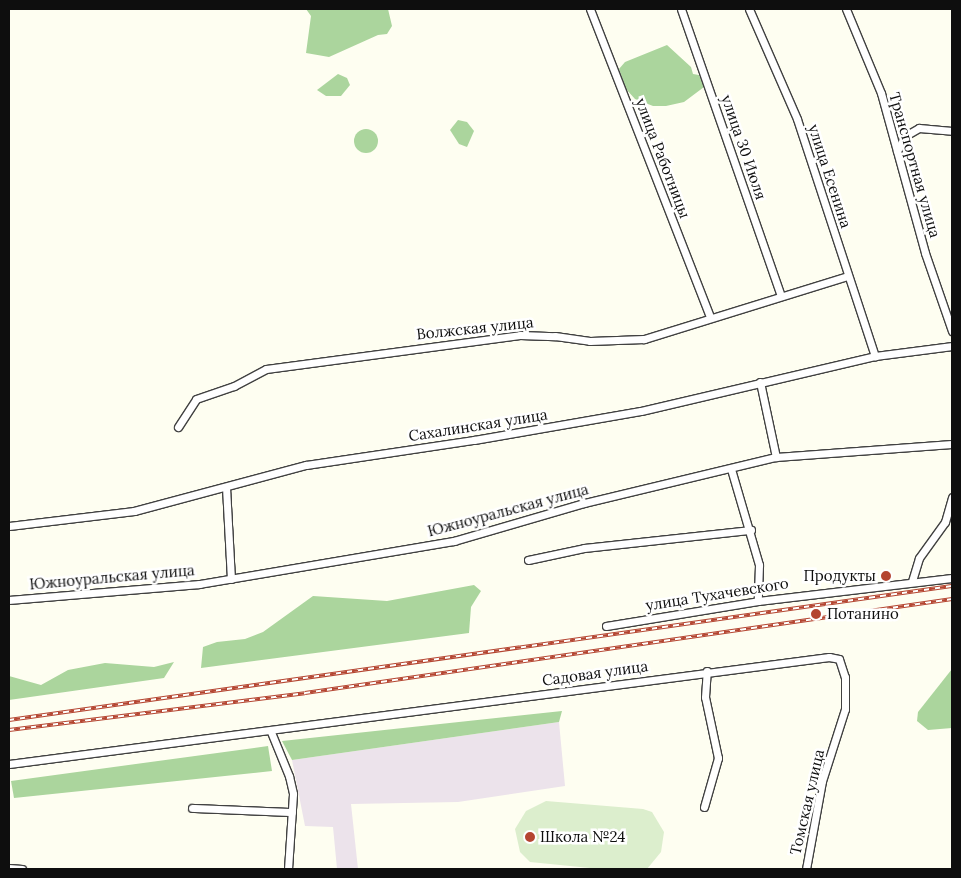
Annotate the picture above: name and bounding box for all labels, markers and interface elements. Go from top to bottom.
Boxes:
street label: Транспортная улица [886,90,944,240]
street label: улица 30 Июля [718,92,770,202]
street label: улица Работницы [632,95,694,221]
street label: улица Есенина [805,122,855,230]
street label: Волжская улица [416,313,534,343]
street label: Сахалинская улица [407,405,549,445]
street label: Южноуральская улица [426,480,590,540]
street label: Южноуральская улица [29,561,195,593]
place label: Продукты [803,567,876,585]
marker: Продукты [880,570,892,582]
street label: улица Тухачевского [644,574,790,614]
place label: Потанино [827,605,899,623]
marker: Потанино [809,607,823,621]
street label: Садовая улица [541,657,649,689]
street label: Томская улица [786,747,828,857]
place label: Школа №24 [540,828,625,846]
marker: Школа №24 [524,831,536,843]

